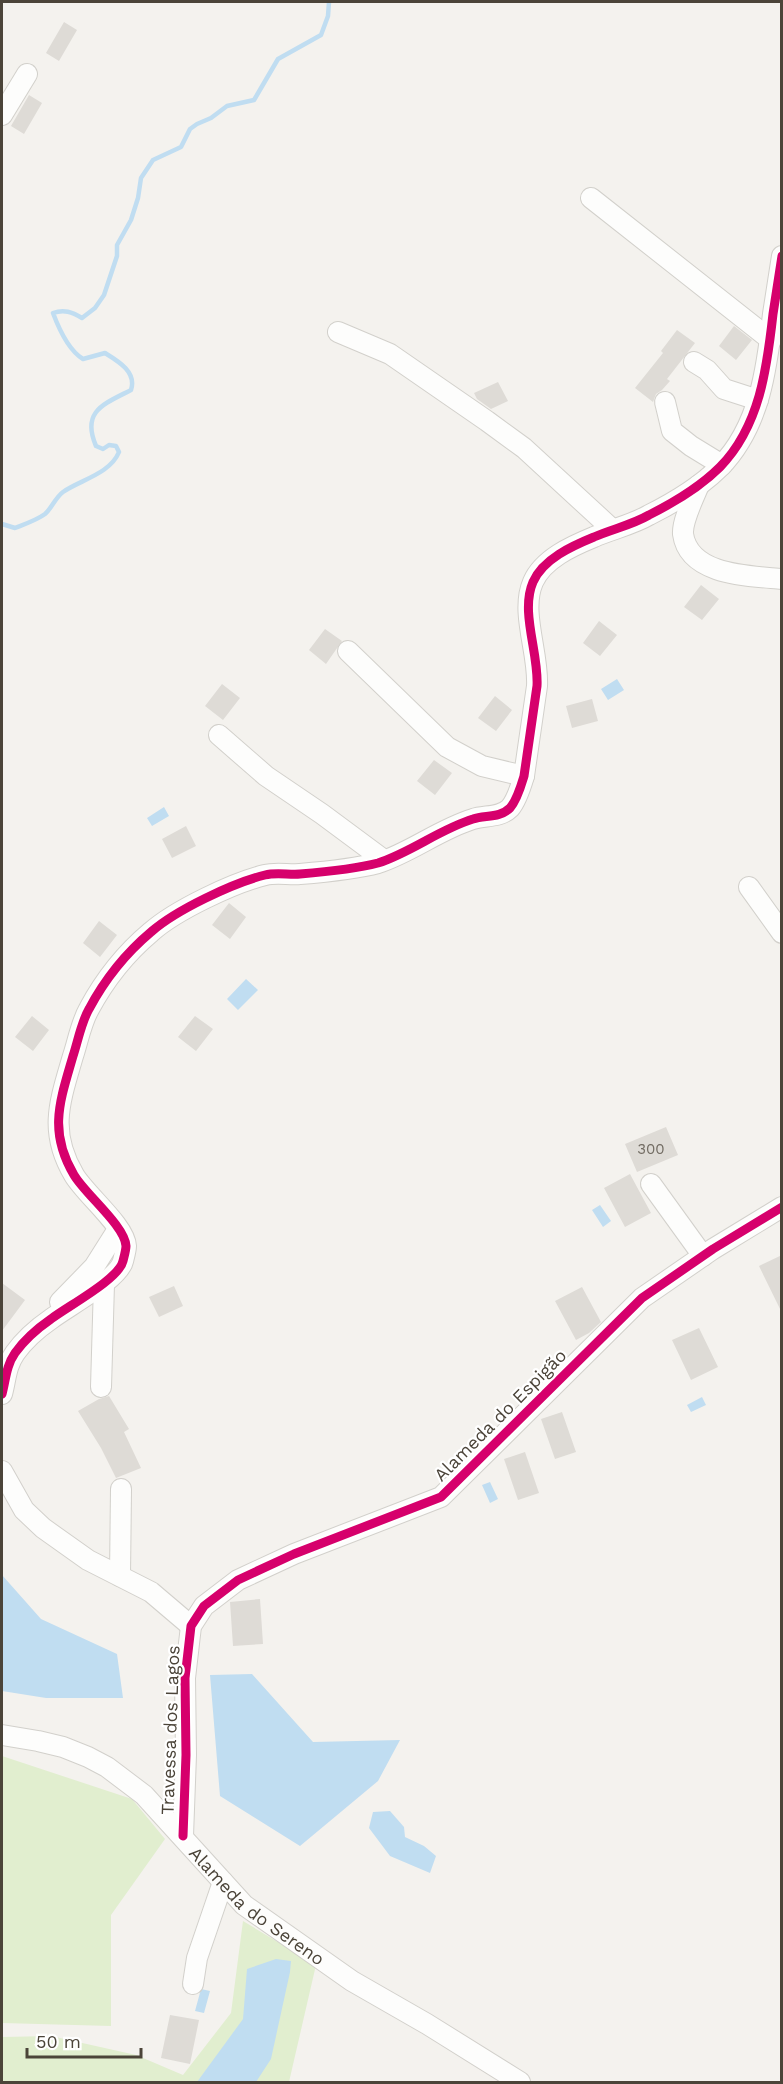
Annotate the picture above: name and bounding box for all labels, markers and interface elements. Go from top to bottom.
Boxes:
house number: 300 [637,1140,665,1158]
street label: Alameda do Espigão [430,1345,570,1485]
street label: Travessa dos Lagos [157,1645,183,1815]
street label: Alameda do Sereno [185,1842,329,1969]
scale bar [27,2021,141,2059]
text: 50 m [36,2031,81,2052]

